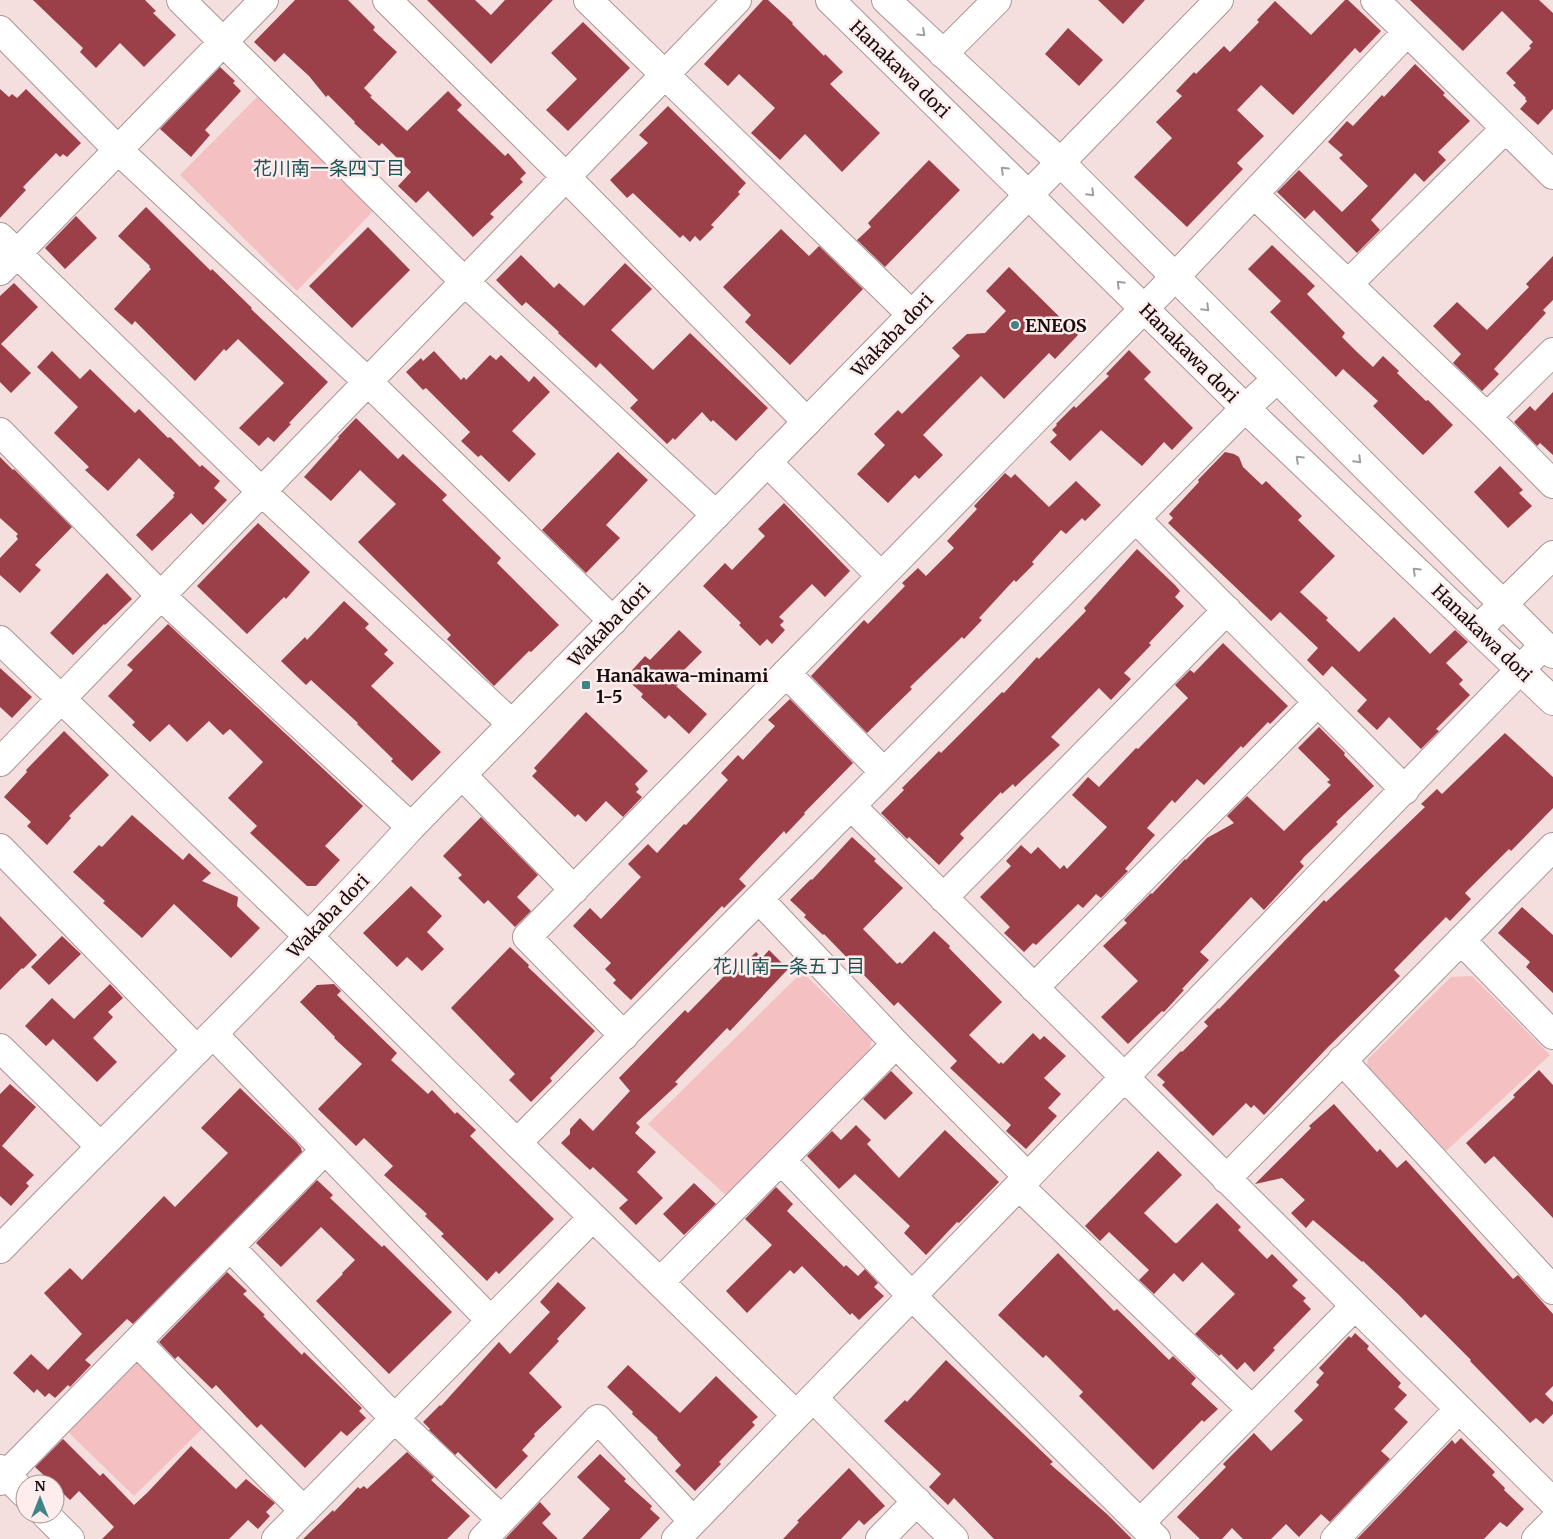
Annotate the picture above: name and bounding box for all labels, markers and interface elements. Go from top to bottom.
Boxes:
street label: Hanakawa dori [845,15,955,123]
one-way arrow [916,27,925,36]
district label: 花川南一条四丁目 [253,156,405,180]
one-way arrow [1000,167,1009,176]
one-way arrow [1085,187,1094,196]
one-way arrow [1116,281,1125,290]
street label: Wakaba dori [846,288,938,383]
street label: Hanakawa dori [1135,299,1244,408]
one-way arrow [1200,302,1209,311]
place label: ENEOS [1025,314,1087,337]
marker: ENEOS [1009,319,1021,331]
one-way arrow [1352,454,1361,463]
one-way arrow [1295,456,1304,465]
one-way arrow [1413,568,1422,577]
street label: Wakaba dori [563,578,655,673]
street label: Hanakawa dori [1427,579,1537,687]
place label: Hanakawa-minami 1-5 [596,664,768,708]
marker: Hanakawa-minami 1-5 [580,679,592,691]
street label: Wakaba dori [282,869,374,964]
district label: 花川南一条五丁目 [713,954,865,978]
north arrow [15,1474,65,1524]
text: N [34,1477,46,1495]

